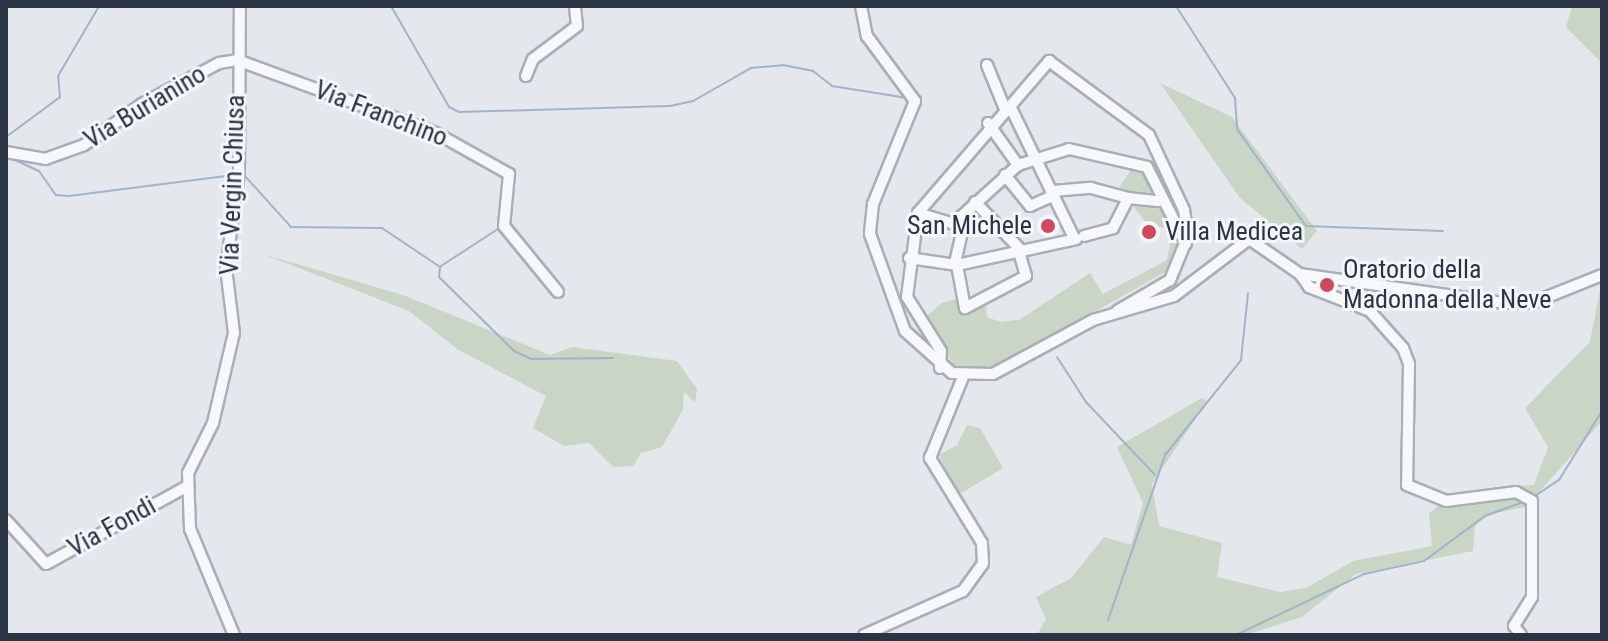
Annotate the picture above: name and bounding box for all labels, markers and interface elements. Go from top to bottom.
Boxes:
street label: Via Burianino [79,59,211,155]
street label: Via Franchino [310,74,452,154]
street label: Via Vergin Chiusa [214,94,252,276]
place label: San Michele [907,210,1032,242]
place label: Villa Medicea [1165,216,1303,248]
marker: San Michele [1039,217,1057,235]
marker: Villa Medicea [1140,223,1158,241]
place label: Oratorio della Madonna della Neve [1343,254,1551,316]
marker: Oratorio della Madonna della Neve [1318,276,1336,294]
street label: Via Fondi [63,490,161,564]

